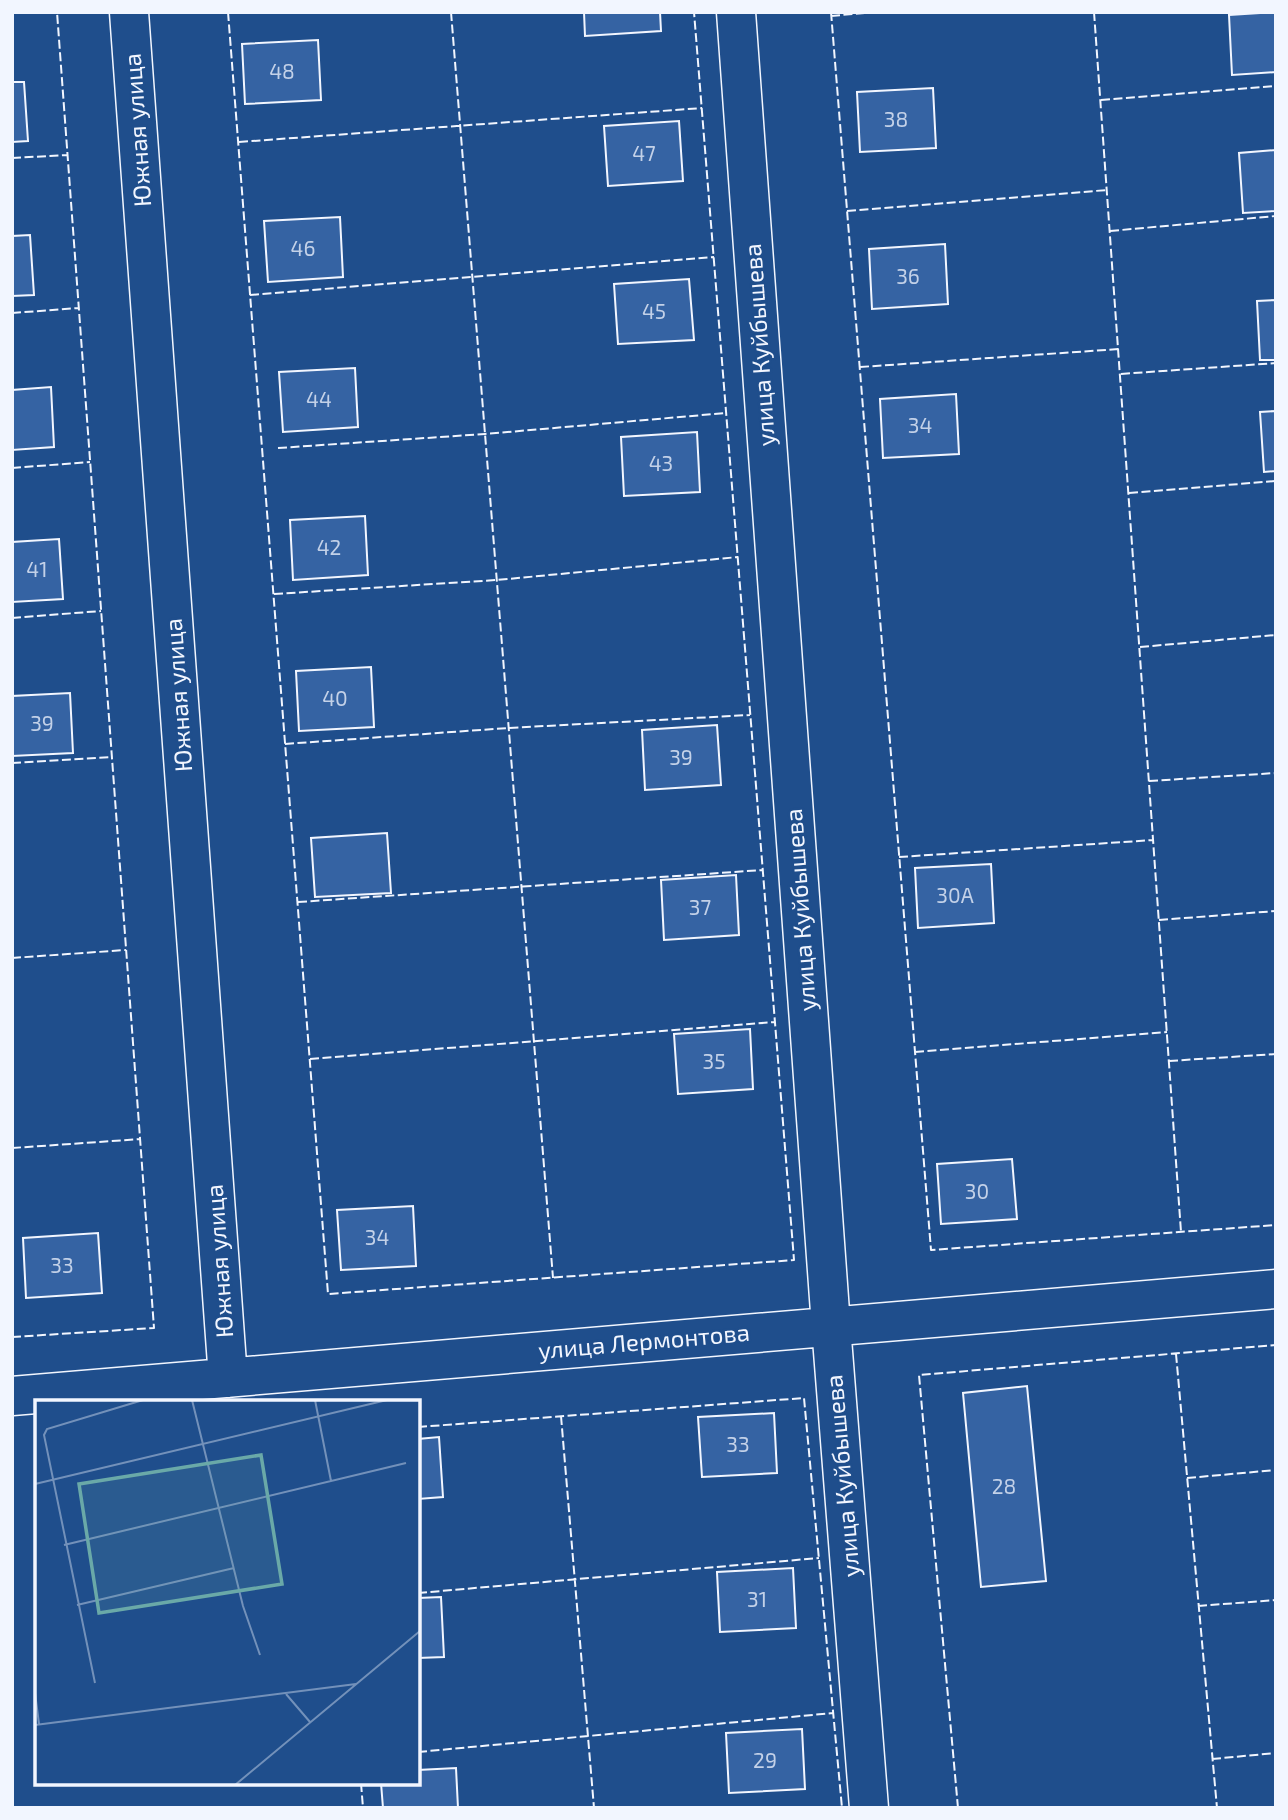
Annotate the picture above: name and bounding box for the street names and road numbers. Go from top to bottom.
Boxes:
street label: Южная улица [117,52,157,208]
street label: улица Куйбышева [737,243,781,447]
street label: Южная улица [158,617,198,773]
street label: улица Куйбышева [778,808,822,1012]
street label: Южная улица [199,1183,239,1339]
street label: улица Лермонтова [537,1317,751,1365]
street label: улица Куйбышева [818,1374,866,1579]

